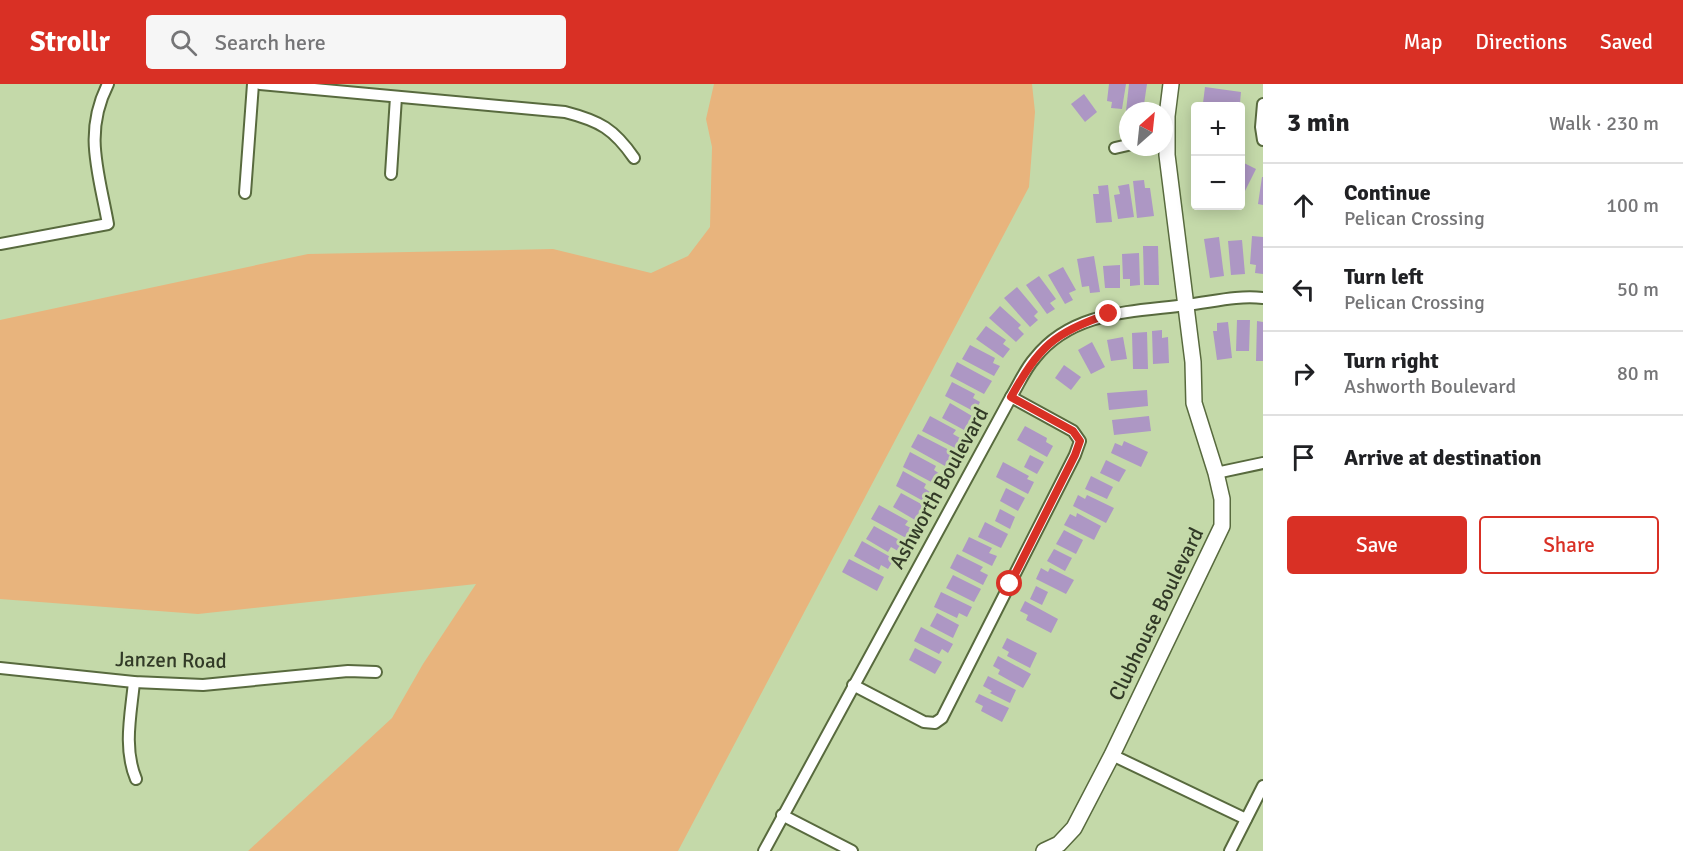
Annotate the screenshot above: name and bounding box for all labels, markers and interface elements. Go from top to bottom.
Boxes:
search box [146,15,566,69]
text: Strollr [30,25,110,59]
icon: search [167,26,200,59]
text: Search here [215,29,326,56]
text: Map [1404,29,1442,55]
text: Directions [1475,29,1567,55]
text: Saved [1600,29,1653,55]
north arrow [1119,102,1173,156]
map controls [1191,102,1245,210]
button: + [1191,102,1245,156]
text: 3 min [1287,107,1350,139]
text: Walk · 230 m [1549,111,1659,136]
button: − [1191,156,1245,210]
text: Continue [1344,179,1431,206]
icon: ahead [1287,189,1320,222]
text: 100 m [1606,193,1659,218]
text: Pelican Crossing [1344,206,1485,231]
text: Turn left [1344,263,1424,290]
icon: left [1287,273,1320,306]
text: 50 m [1617,277,1659,302]
text: Pelican Crossing [1344,290,1485,315]
route end [1095,300,1121,326]
text: Turn right [1344,347,1439,374]
icon: right [1287,357,1320,390]
text: 80 m [1617,361,1659,386]
text: Ashworth Boulevard [1344,374,1516,399]
street label: Ashworth Boulevard [884,403,994,573]
icon: arrive [1287,441,1320,474]
text: Arrive at destination [1344,444,1541,471]
button: Save [1287,516,1467,574]
button: Share [1479,516,1659,574]
street label: Clubhouse Boulevard [1103,523,1209,705]
route start [996,570,1022,596]
street label: Janzen Road [115,646,227,674]

